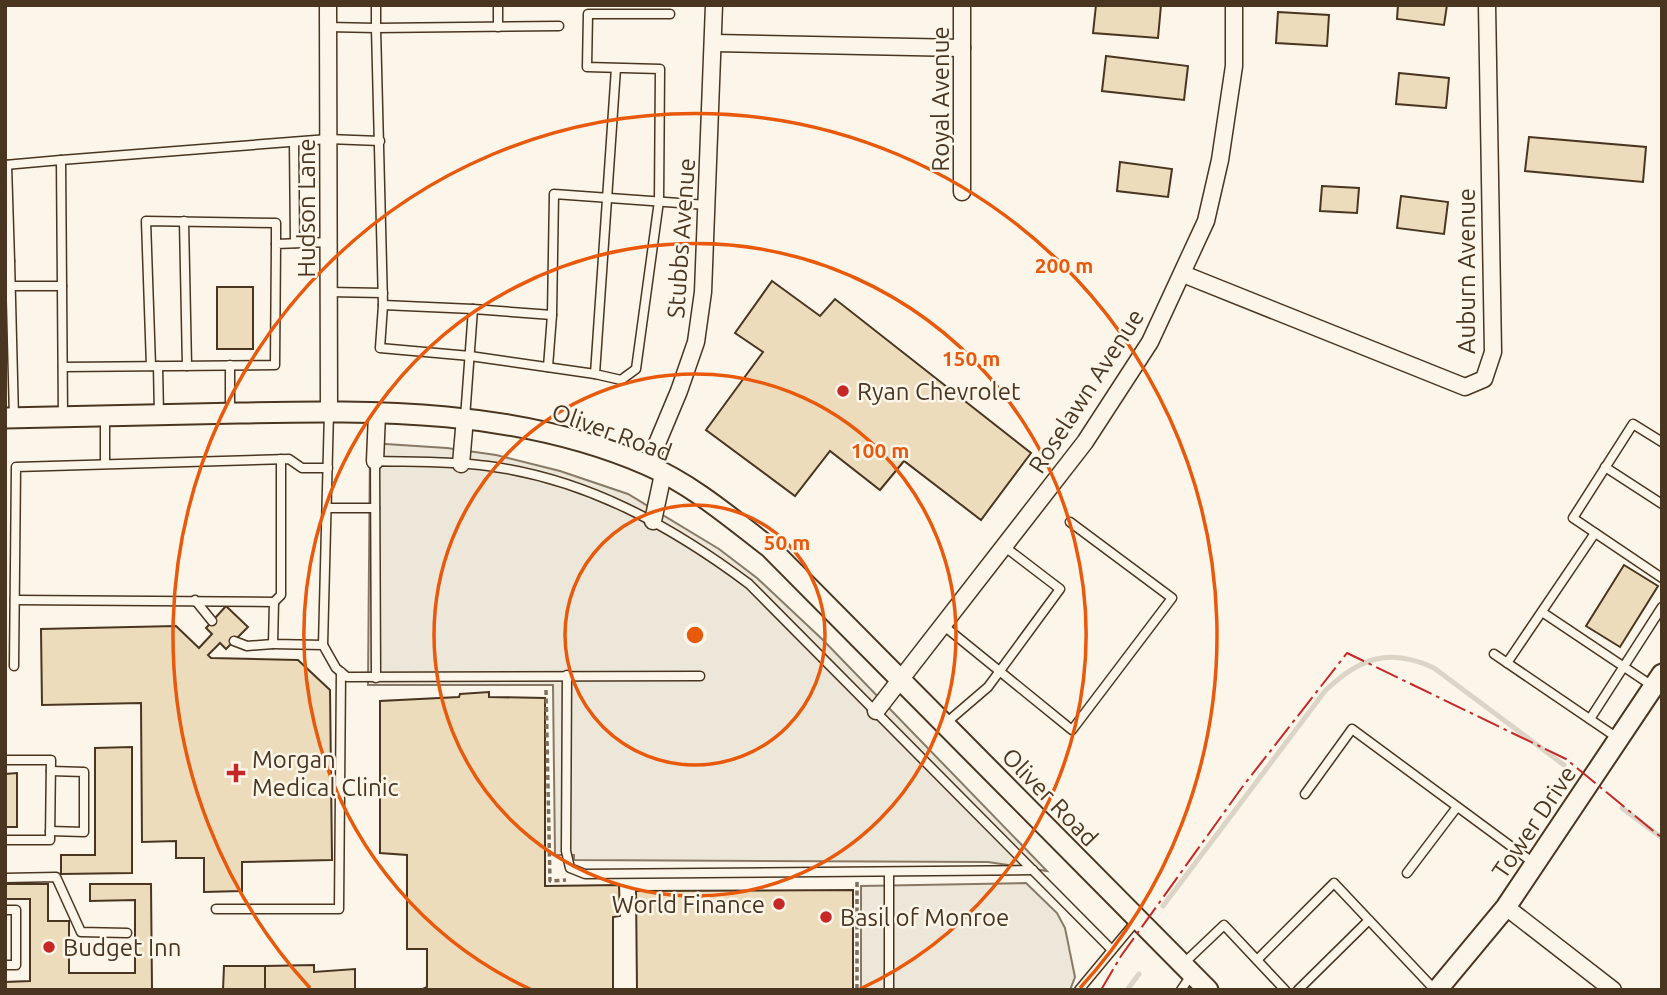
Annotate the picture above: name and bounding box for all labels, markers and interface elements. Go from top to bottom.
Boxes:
street label: Royal Avenue [927,26,954,172]
street label: Hudson Lane [293,138,320,278]
street label: Stubbs Avenue [662,157,700,319]
street label: Auburn Avenue [1453,188,1480,354]
text: 200 m [1035,253,1093,277]
street label: Roselawn Avenue [1023,304,1149,478]
text: 150 m [942,346,1000,370]
place label: Ryan Chevrolet [857,378,1021,405]
marker: Ryan Chevrolet [835,383,851,399]
street label: Oliver Road [548,398,676,466]
text: 100 m [851,438,909,462]
text: 50 m [764,530,810,554]
centre of rings [683,623,707,647]
street label: Oliver Road [997,742,1103,852]
place label: Morgan Medical Clinic [252,746,399,801]
street label: Tower Drive [1487,761,1581,883]
marker: Morgan Medical Clinic [226,763,246,783]
place label: World Finance [612,891,765,918]
marker: World Finance [771,896,787,912]
place label: Basil of Monroe [840,904,1009,931]
marker: Basil of Monroe [818,909,834,925]
place label: Budget Inn [63,934,182,961]
marker: Budget Inn [41,939,57,955]

